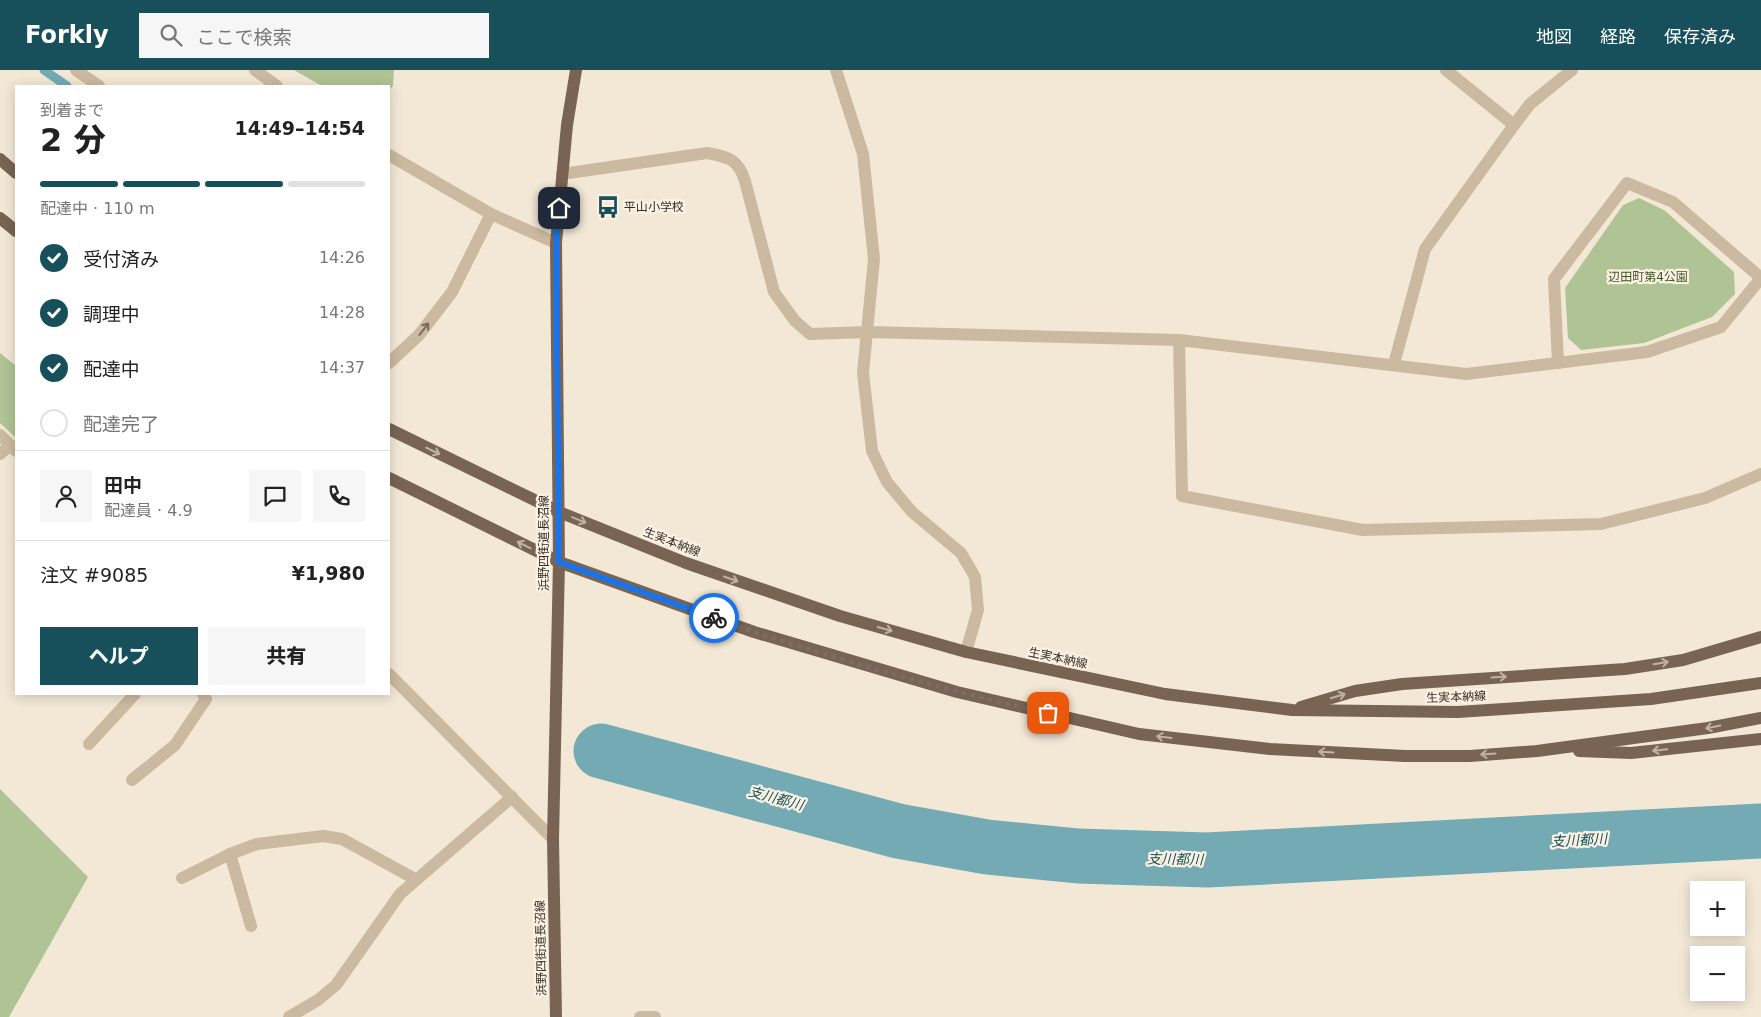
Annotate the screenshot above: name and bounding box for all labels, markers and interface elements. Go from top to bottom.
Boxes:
search box [139,13,489,58]
text: Forkly [25,21,109,49]
icon: search [157,21,185,49]
text: ここで検索 [197,26,292,48]
text: 地図 [1536,26,1572,47]
text: 経路 [1600,26,1636,47]
text: 保存済み [1664,26,1736,47]
text: 到着まで [40,101,104,120]
text: 14:49–14:54 [235,117,365,139]
text: 2 分 [40,121,105,159]
pin [538,187,580,229]
icon: home [545,194,573,222]
bus stop icon: 平山小学校 [595,194,621,220]
text: 配達中 · 110 m [40,199,154,218]
place label: 平山小学校 [624,200,684,214]
icon: check [40,244,68,272]
text: 受付済み [83,248,159,270]
text: 14:26 [319,248,365,267]
park label: 辺田町第4公園 [1608,270,1688,284]
icon: check [40,299,68,327]
text: 調理中 [83,303,140,325]
text: 14:28 [319,303,365,322]
one-way arrow [418,323,429,336]
icon: check [40,354,68,382]
text: 配達中 [83,358,140,380]
text: 14:37 [319,358,365,377]
text: 配達完了 [83,413,159,435]
one-way arrow [425,446,440,456]
button: person [40,470,92,522]
button: chat [249,470,301,522]
button: phone [313,470,365,522]
text: 田中 [104,474,142,496]
street label: 浜野四街道長沼線 [537,495,551,591]
text: 配達員 · 4.9 [104,501,193,520]
one-way arrow [571,516,586,526]
street label: 生実本納線 [641,525,703,559]
one-way arrow [517,540,532,549]
text: ¥1,980 [292,562,365,584]
text: 注文 #9085 [40,564,148,586]
one-way arrow [723,574,739,584]
courier [689,593,739,643]
icon: bike [700,604,728,632]
one-way arrow [877,625,893,634]
button: ヘルプ [40,627,198,685]
button: 共有 [208,627,365,685]
street label: 生実本納線 [1027,645,1089,671]
one-way arrow [1653,658,1669,668]
one-way arrow [1491,673,1507,682]
street label: 生実本納線 [1426,689,1486,705]
one-way arrow [1330,690,1346,700]
pin [1027,692,1069,734]
icon: bag [1034,699,1062,727]
one-way arrow [1706,723,1722,732]
one-way arrow [1157,732,1173,742]
one-way arrow [1653,745,1669,754]
one-way arrow [1318,747,1334,756]
one-way arrow [1481,750,1497,759]
water label: 支川都川 [747,783,807,813]
water label: 支川都川 [1551,830,1609,849]
water label: 支川都川 [1147,851,1205,868]
map controls [1690,881,1745,1001]
button: + [1690,881,1745,936]
street label: 浜野四街道長沼線 [533,900,549,996]
button: − [1690,946,1745,1001]

